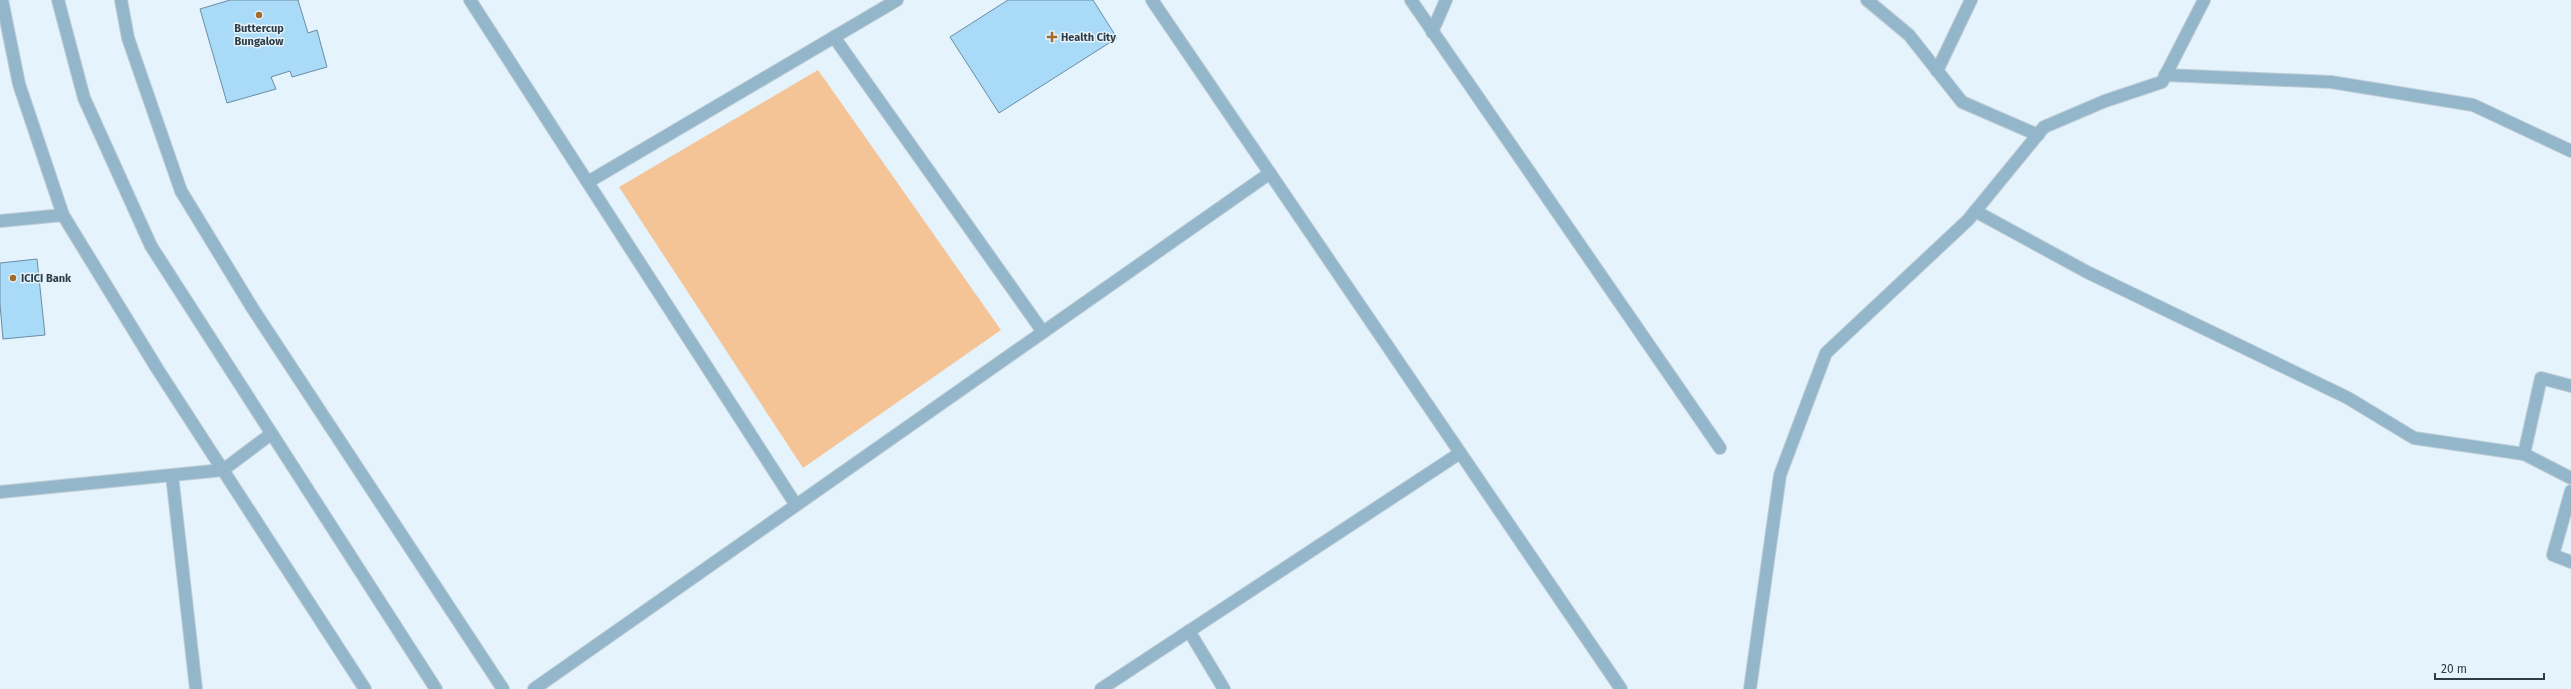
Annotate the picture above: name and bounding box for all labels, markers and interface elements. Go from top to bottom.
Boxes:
marker: Buttercup Bungalow [254,10,264,20]
place label: Buttercup Bungalow [234,22,284,48]
marker: Health City [1046,31,1058,43]
place label: Health City [1061,31,1116,44]
place label: ICICI Bank [21,272,72,285]
marker: ICICI Bank [8,273,18,283]
scale bar [2435,655,2544,681]
text: 20 m [2441,662,2467,676]

